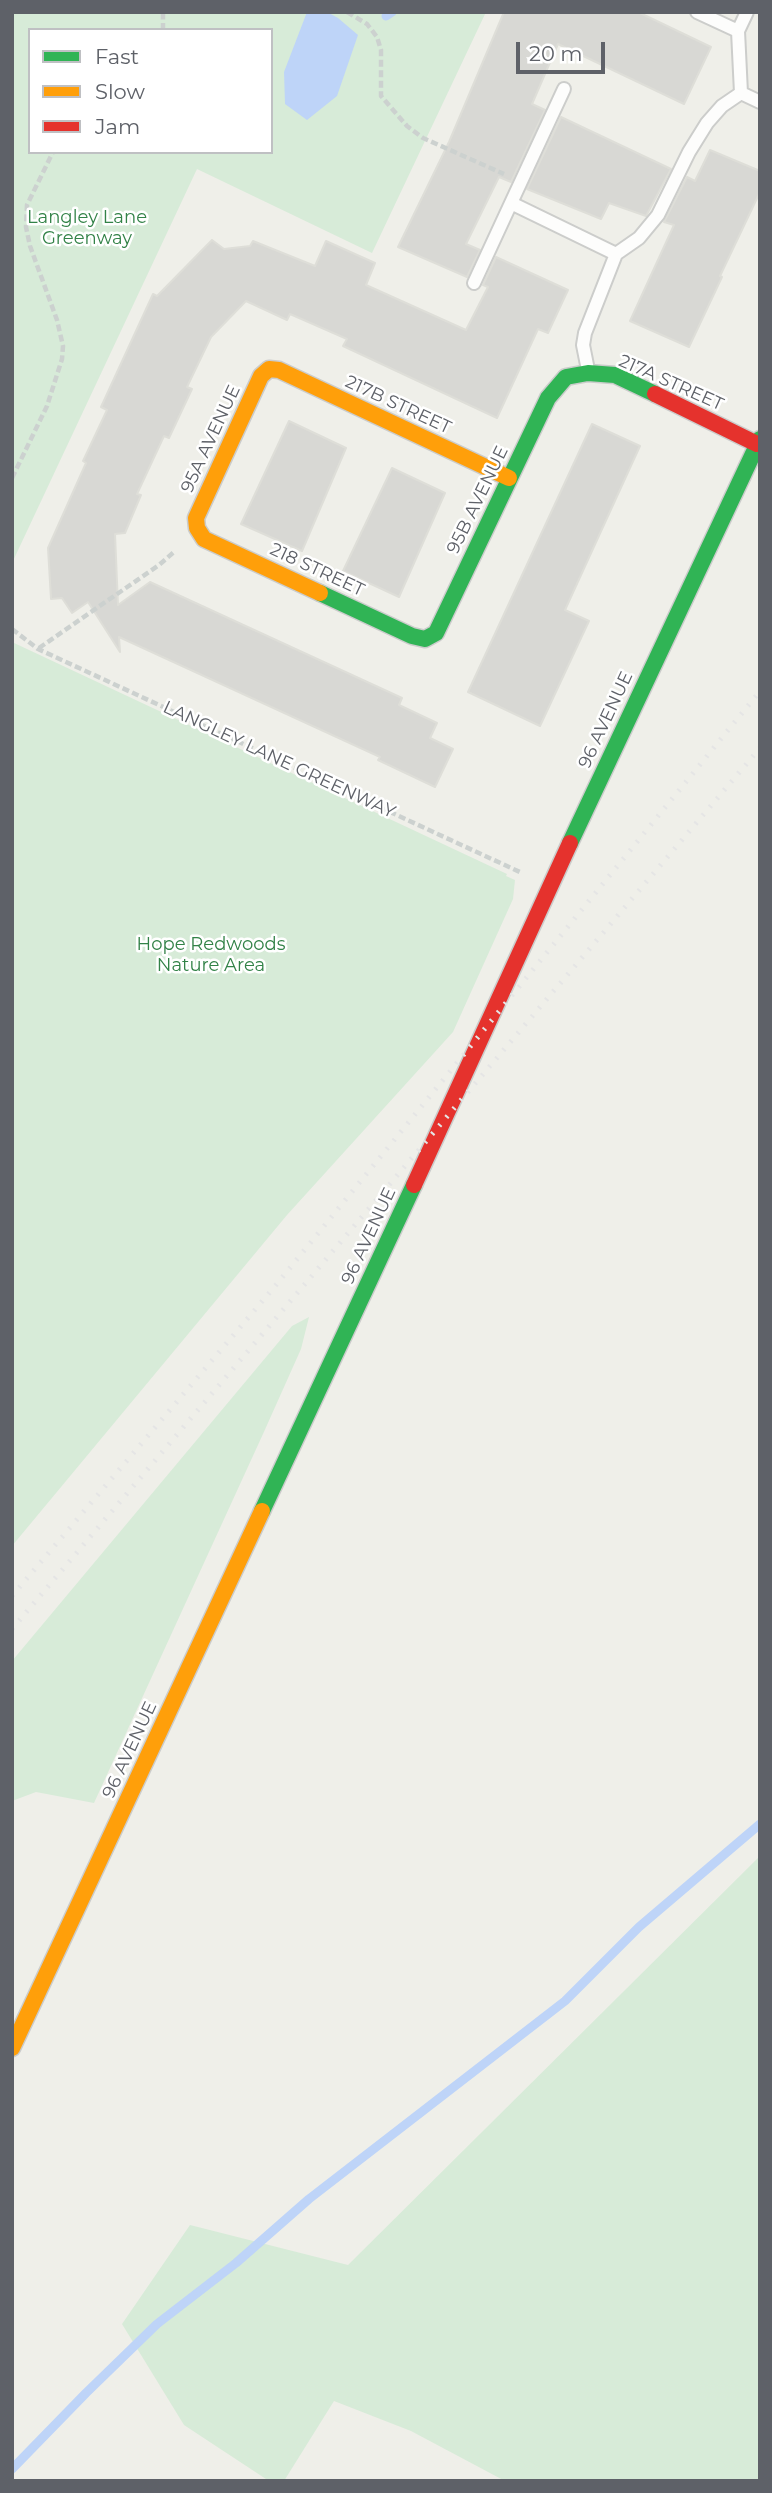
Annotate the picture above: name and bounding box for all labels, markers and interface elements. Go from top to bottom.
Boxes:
legend [28,28,273,154]
scale bar [520,28,609,72]
text: 20 m [529,41,583,66]
text: Fast [95,44,139,69]
text: Slow [95,79,145,104]
text: Jam [95,114,140,139]
park label: Langley Lane Greenway [27,207,147,249]
street label: 217A STREET [615,350,727,416]
street label: 217B STREET [342,371,454,439]
street label: 95A AVENUE [177,382,245,496]
street label: 95B AVENUE [443,443,513,557]
street label: 218 STREET [266,539,368,601]
street label: 96 AVENUE [574,668,638,772]
street label: LANGLEY LANE GREENWAY [159,697,399,823]
park label: Hope Redwoods Nature Area [137,934,285,976]
street label: 96 AVENUE [337,1184,401,1288]
street label: 96 AVENUE [98,1698,162,1802]

